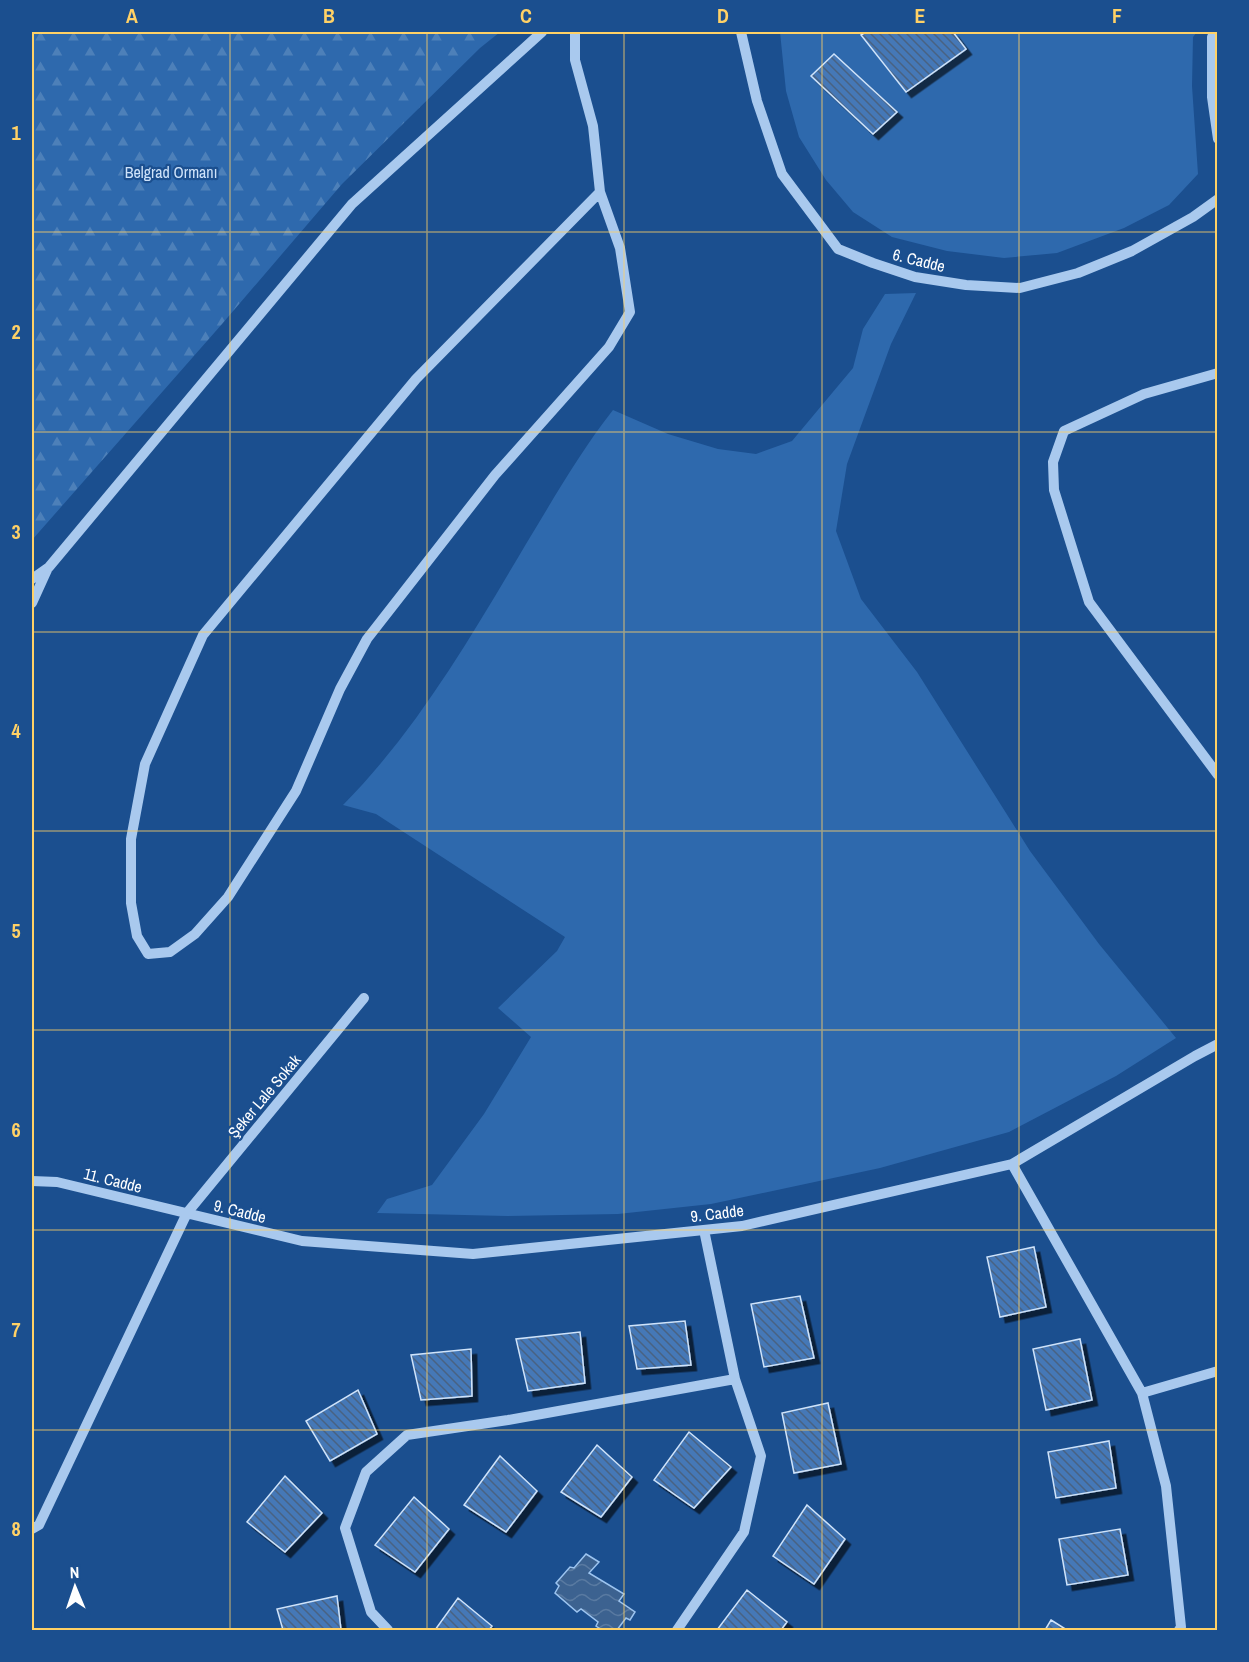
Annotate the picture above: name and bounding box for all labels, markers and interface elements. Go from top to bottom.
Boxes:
text: A [126,2,138,29]
text: B [323,2,335,29]
text: C [520,2,532,29]
text: D [717,2,729,29]
text: E [915,2,926,29]
text: F [1112,2,1122,29]
text: 1 [11,119,21,146]
park label: Belgrad Ormanı [125,161,217,183]
street label: 6. Cadde [891,243,947,277]
text: 2 [11,318,21,345]
text: 3 [11,518,21,545]
text: 4 [11,717,21,744]
text: 5 [11,917,21,944]
street label: Şeker Lale Sokak [223,1049,306,1142]
text: 6 [11,1116,21,1143]
street label: 11. Cadde [81,1162,145,1198]
street label: 9. Cadde [212,1194,268,1228]
street label: 9. Cadde [689,1199,745,1227]
text: 7 [11,1316,21,1343]
text: 8 [11,1515,21,1542]
north arrow [45,1557,105,1617]
text: N [69,1561,80,1583]

